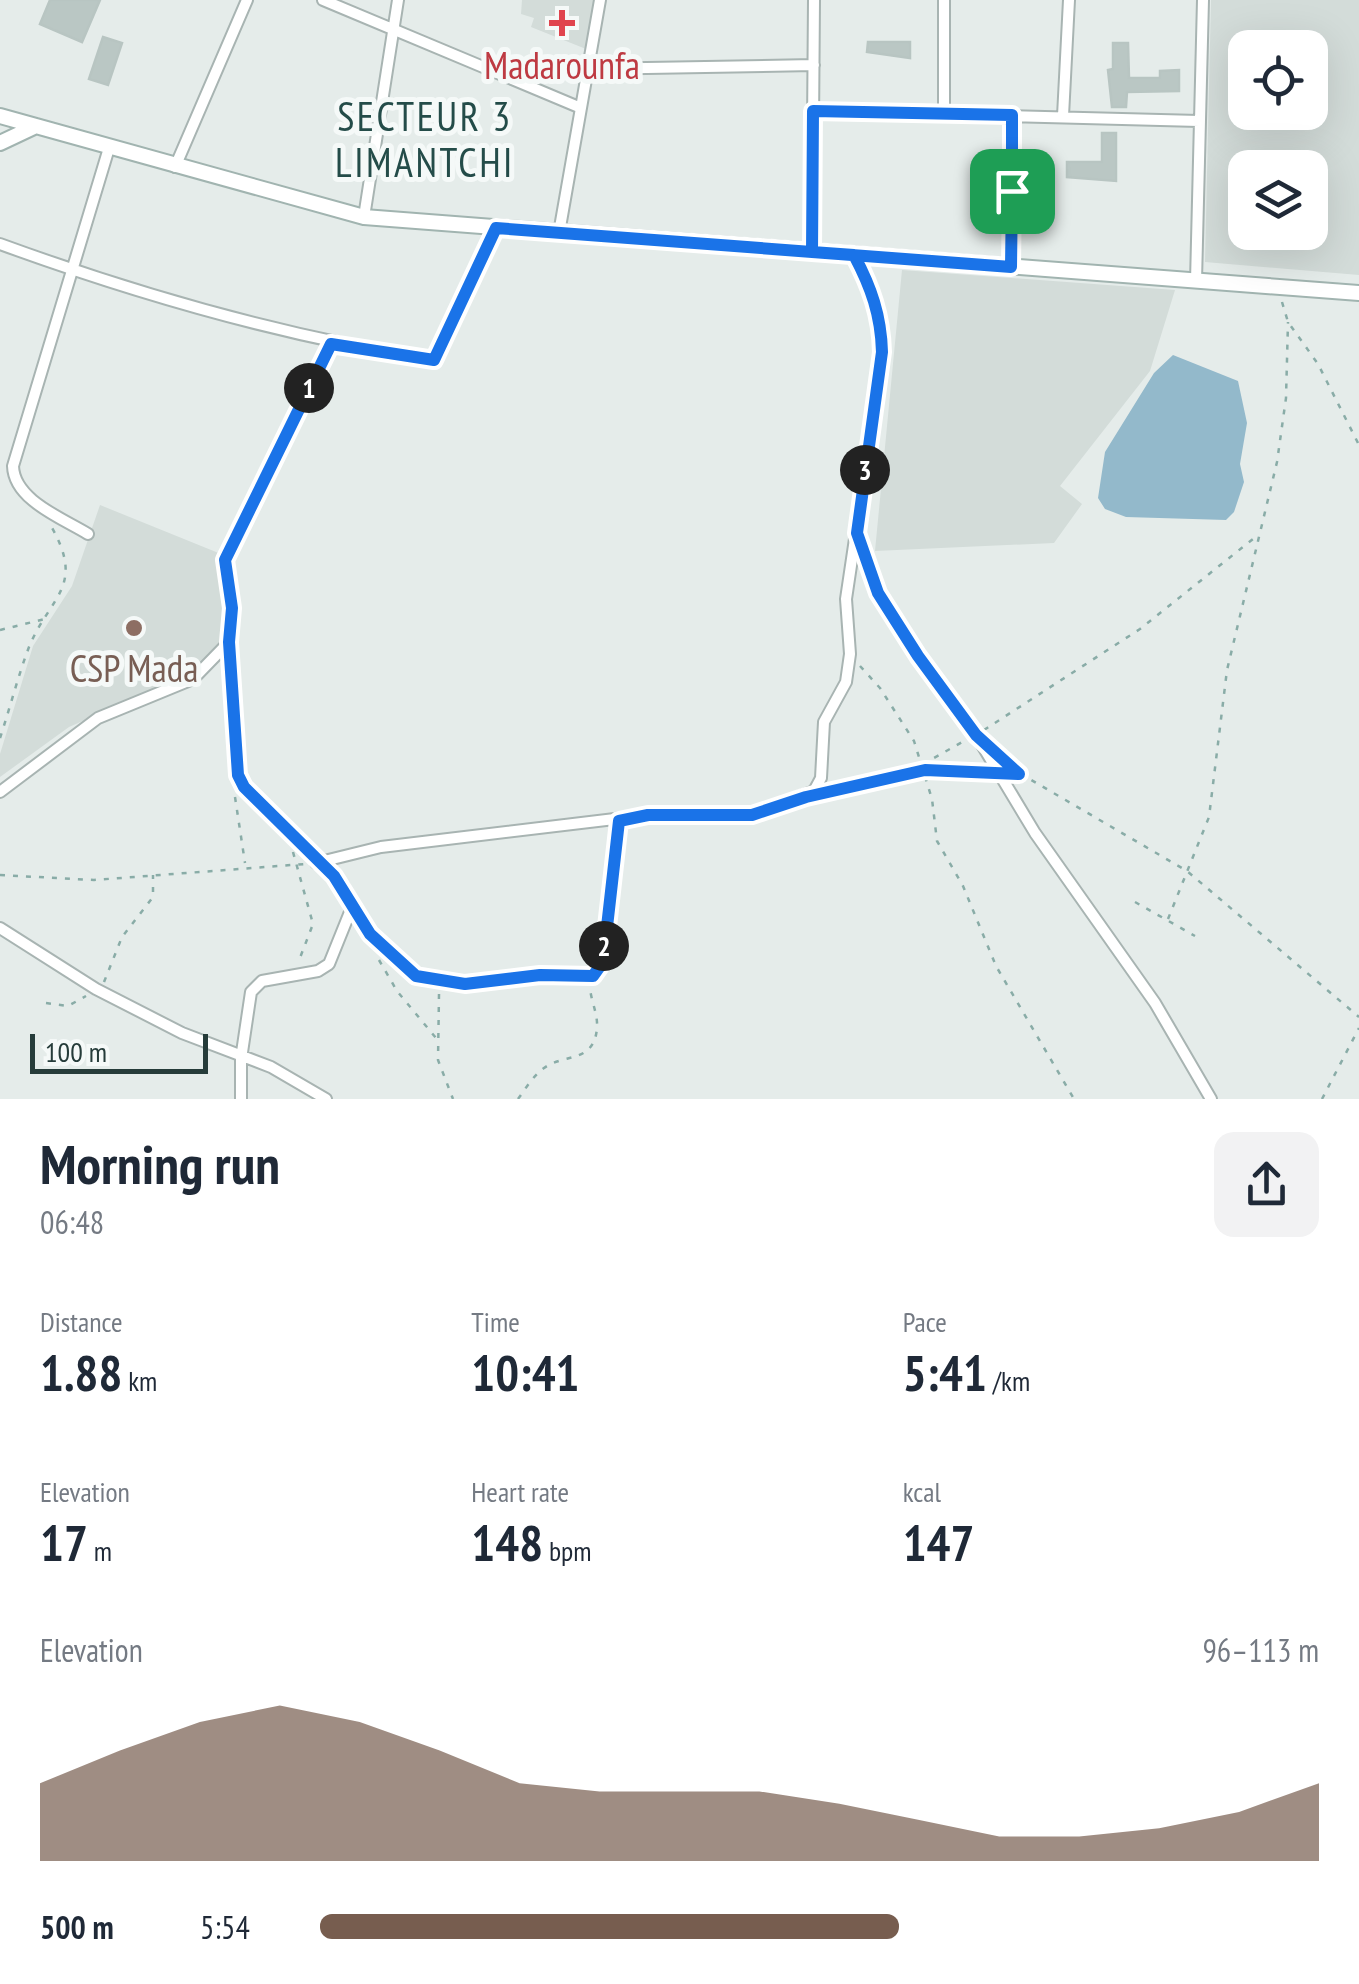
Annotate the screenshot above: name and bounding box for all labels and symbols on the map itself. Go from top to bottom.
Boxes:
marker: Madarounfa [549,10,575,36]
place label: Madarounfa [484,40,640,89]
district label: SECTEUR 3 LIMANTCHI [335,90,515,188]
pin [970,149,1055,234]
pin: 1 [284,363,334,413]
pin: 3 [840,445,890,495]
marker: CSP Mada [123,617,145,639]
place label: CSP Mada [70,643,198,692]
pin: 2 [579,921,629,971]
scale bar [30,1029,208,1074]

